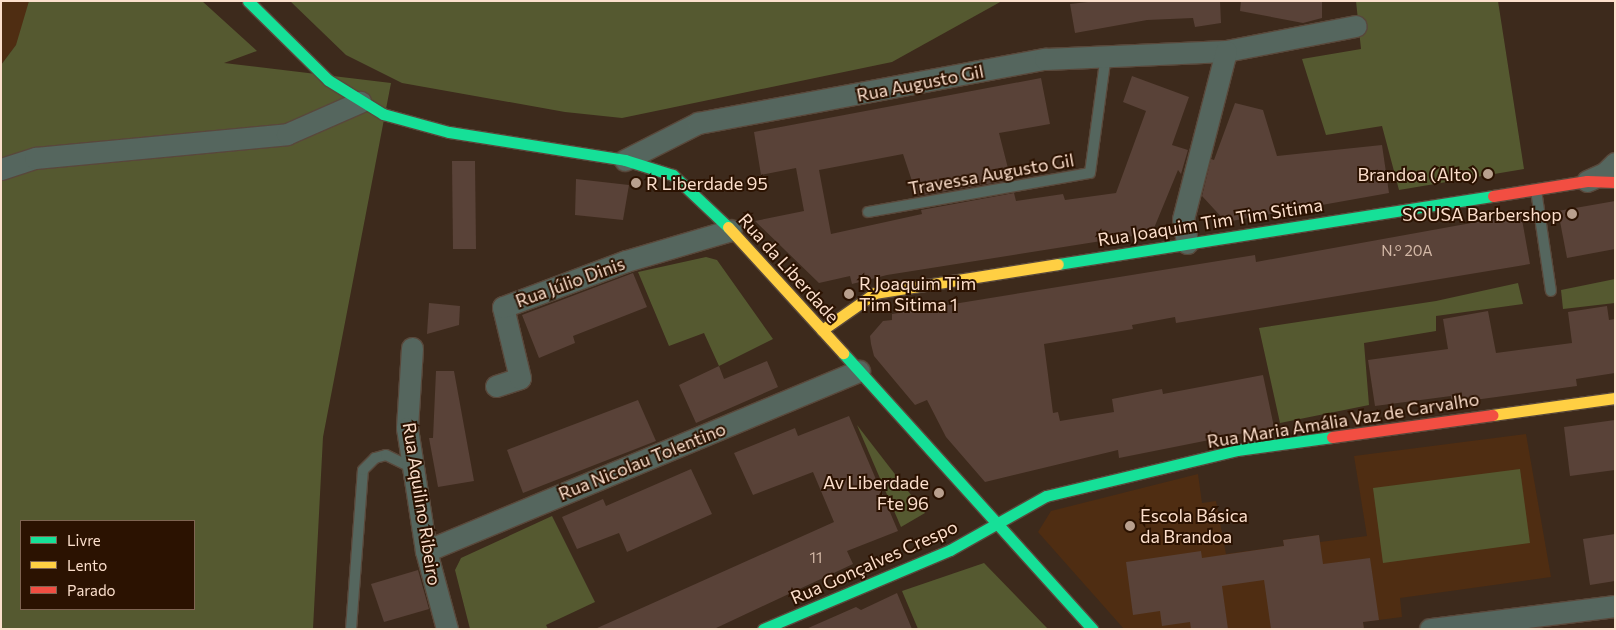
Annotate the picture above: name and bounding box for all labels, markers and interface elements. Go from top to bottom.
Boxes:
street label: Rua Augusto Gil [855,60,985,106]
street label: Travessa Augusto Gil [906,149,1076,199]
place label: Brandoa (Alto) [1357,163,1478,185]
marker: Brandoa (Alto) [1482,168,1494,180]
place label: R Liberdade 95 [646,172,768,194]
marker: R Liberdade 95 [630,177,642,189]
street label: Rua Joaquim Tim Tim Sitima [1096,194,1324,250]
place label: SOUSA Barbershop [1402,203,1562,225]
marker: SOUSA Barbershop [1566,208,1578,220]
street label: Rua da Liberdade [734,209,844,327]
house number: N.º 20A [1381,242,1433,260]
street label: Rua Júlio Dinis [512,252,628,312]
place label: R Joaquim Tim Tim Sitima 1 [859,273,976,316]
marker: R Joaquim Tim Tim Sitima 1 [843,288,855,300]
street label: Rua Maria Amália Vaz de Carvalho [1205,388,1481,452]
street label: Rua Nicolau Tolentino [555,418,729,504]
street label: Rua Aquilino Ribeiro [398,421,446,587]
place label: Av Liberdade Fte 96 [823,472,929,514]
marker: Av Liberdade Fte 96 [933,487,945,499]
place label: Escola Básica da Brandoa [1140,505,1248,548]
street label: Rua Gonçalves Crespo [787,515,961,609]
legend [20,520,195,610]
marker: Escola Básica da Brandoa [1124,520,1136,532]
text: Livre [67,531,101,549]
house number: 11 [810,549,822,567]
text: Lento [67,556,107,574]
text: Parado [67,581,116,599]

